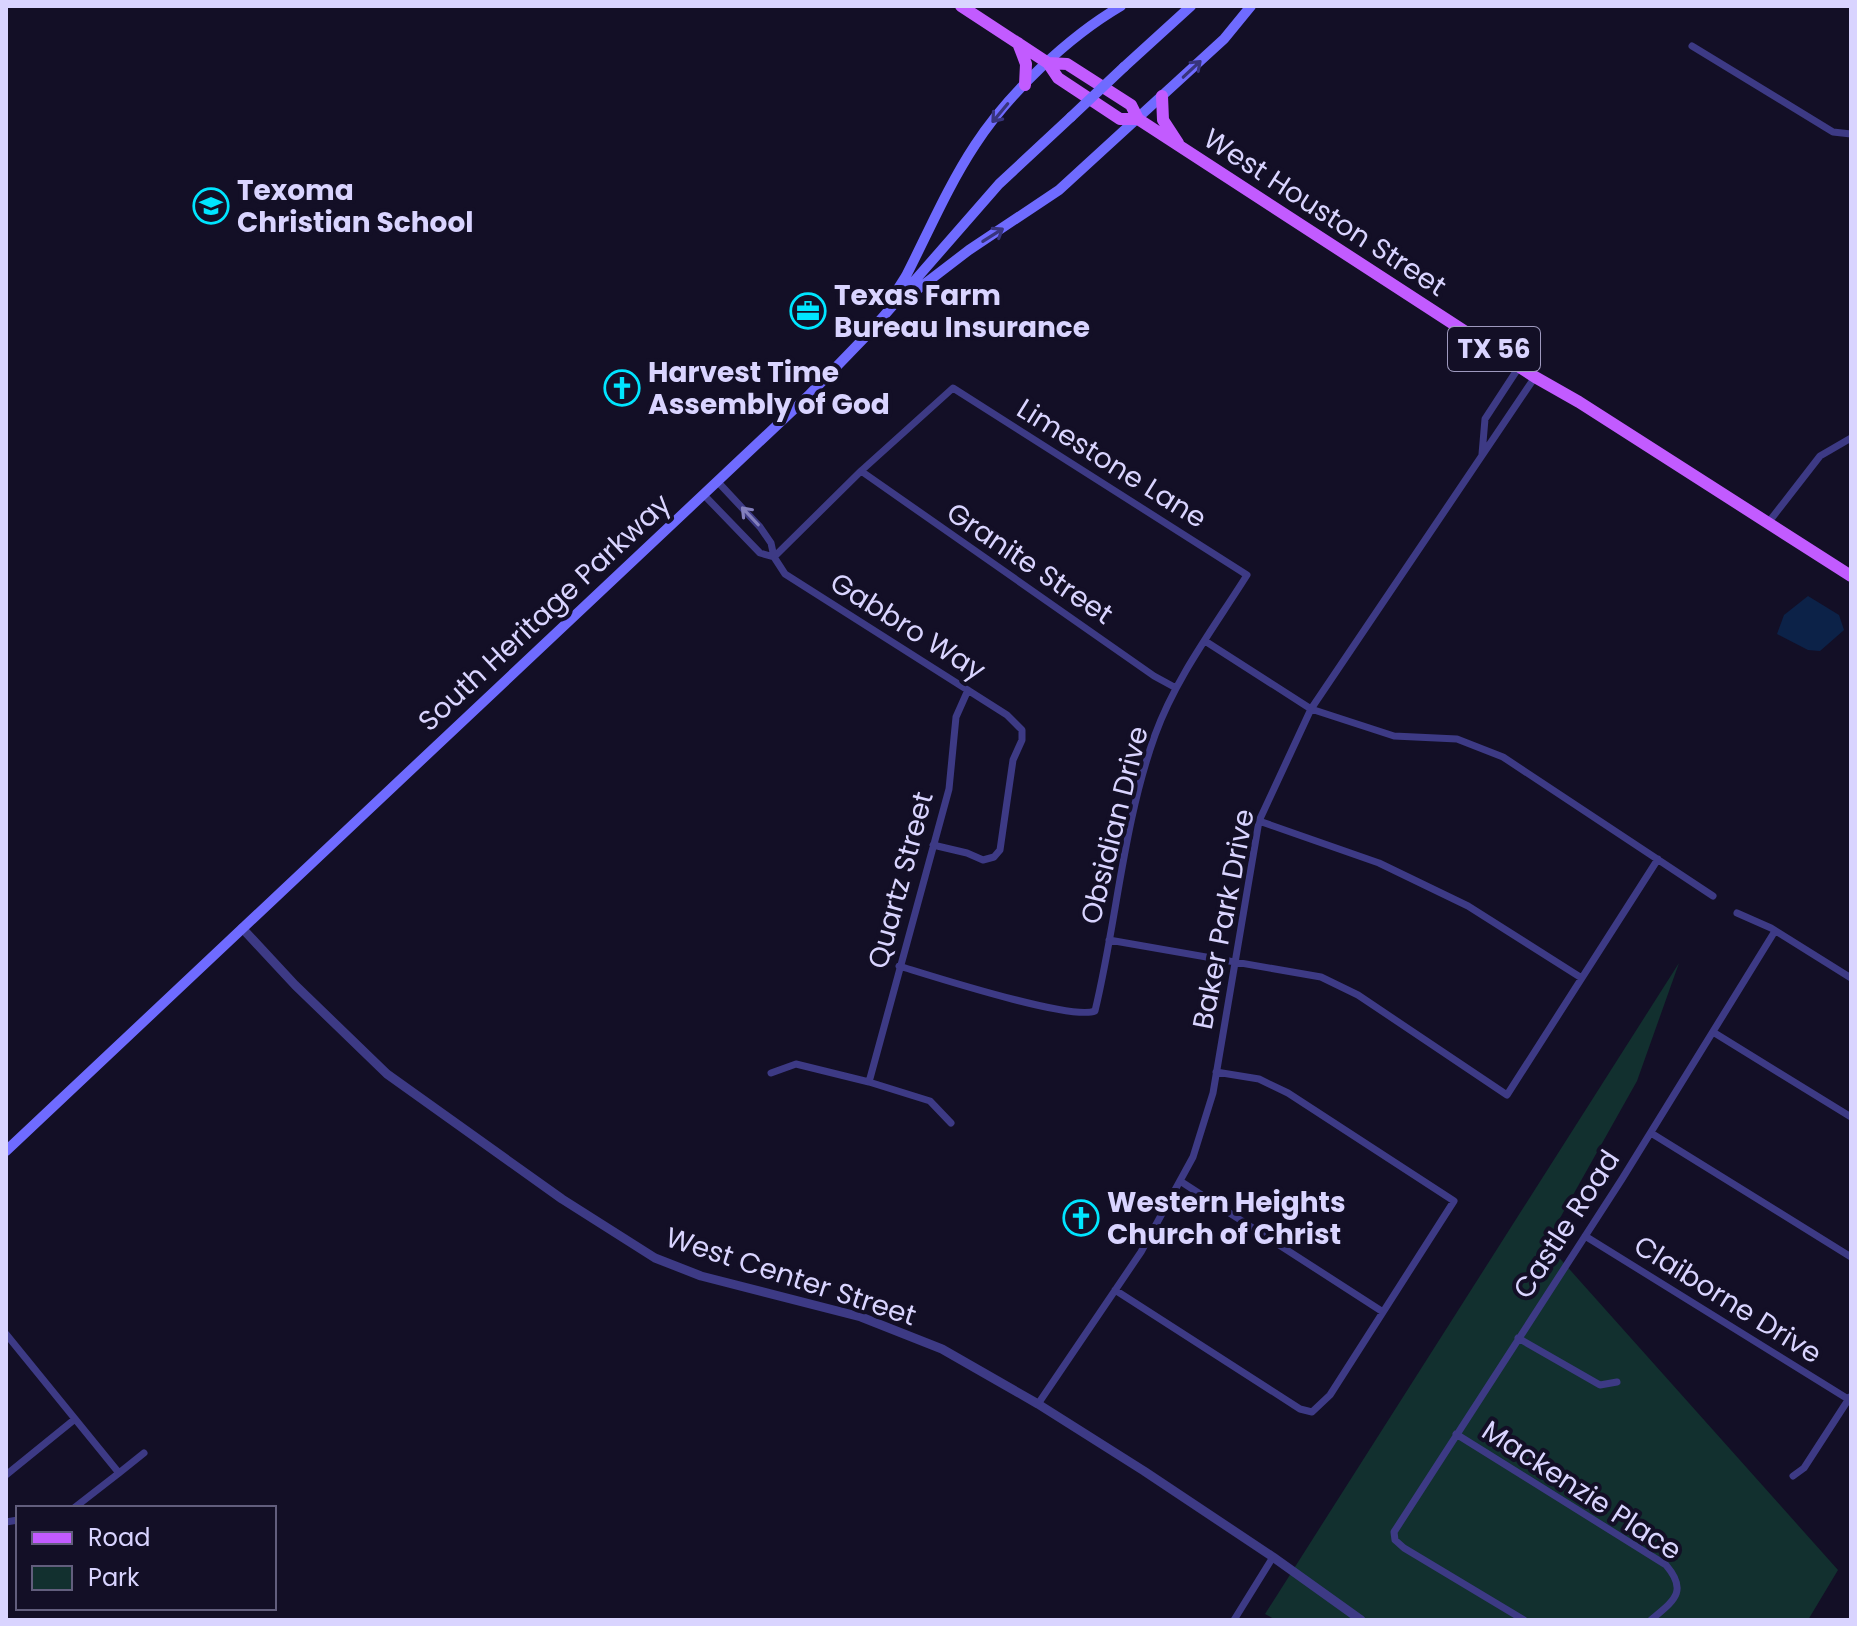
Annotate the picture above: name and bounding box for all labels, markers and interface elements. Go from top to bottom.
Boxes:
one-way arrow [1181,60,1201,78]
one-way arrow [991,102,1009,123]
street label: West Houston Street [1196,119,1454,306]
place label: Texoma Christian School [237,171,474,242]
school or university icon: Texoma Christian School [192,187,230,225]
one-way arrow [981,227,1004,243]
place label: Texas Farm Bureau Insurance [834,276,1090,347]
office icon: Texas Farm Bureau Insurance [789,292,827,330]
road number: TX 56 [1448,327,1540,371]
place label: Harvest Time Assembly of God [648,353,890,424]
church icon: Harvest Time Assembly of God [603,369,641,407]
street label: Limestone Lane [1009,389,1214,537]
street label: South Heritage Parkway [409,485,679,740]
street label: Granite Street [939,493,1121,634]
one-way arrow [741,507,759,527]
street label: Gabbro Way [823,563,993,690]
street label: Obsidian Drive [1071,722,1158,928]
street label: Quartz Street [858,787,943,973]
street label: Baker Park Drive [1183,806,1264,1033]
street label: Castle Road [1504,1142,1629,1306]
place label: Western Heights Church of Christ [1107,1183,1346,1254]
church icon: Western Heights Church of Christ [1062,1199,1100,1237]
street label: West Center Street [661,1218,921,1335]
street label: Claiborne Drive [1626,1226,1829,1373]
street label: Mackenzie Place [1474,1411,1689,1570]
legend [16,1506,276,1610]
text: Road [88,1521,150,1554]
text: Park [88,1561,140,1594]

